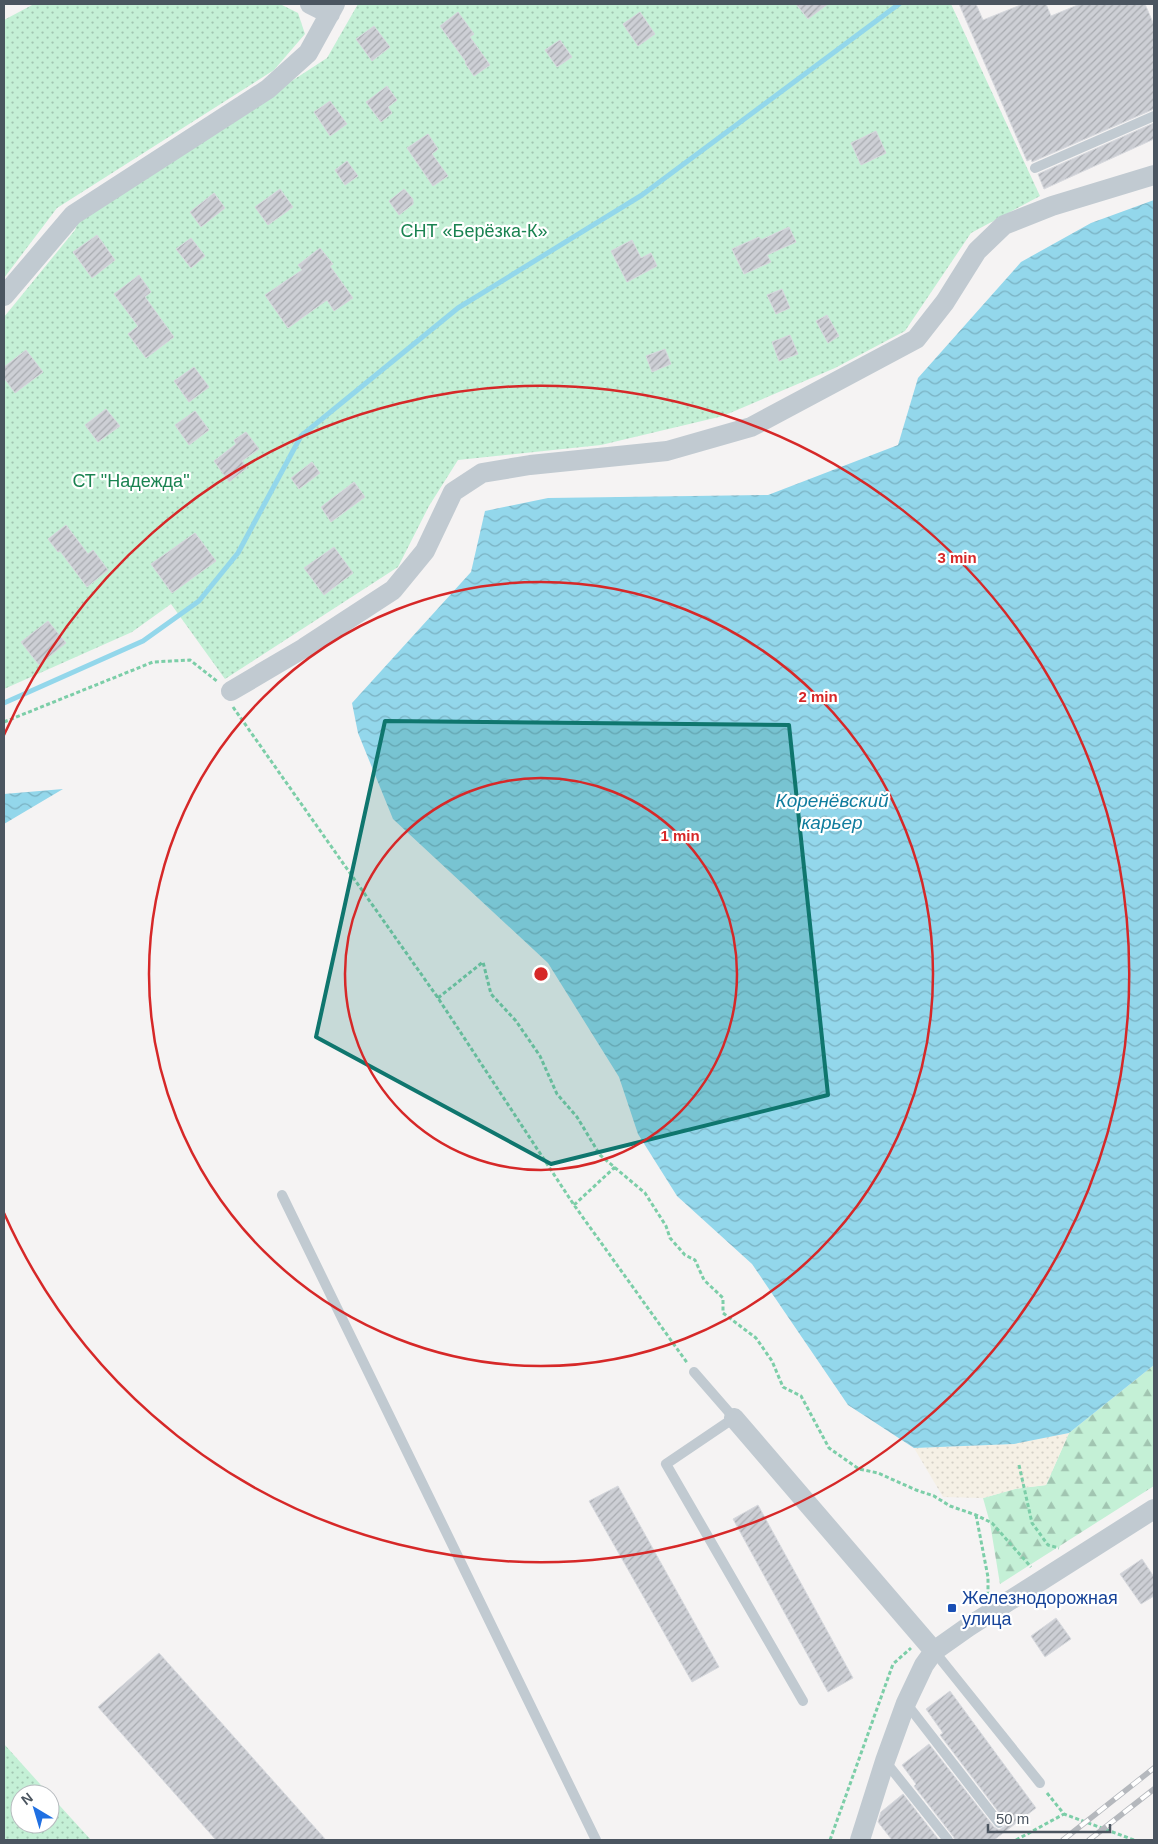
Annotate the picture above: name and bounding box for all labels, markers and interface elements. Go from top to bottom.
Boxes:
park label: СНТ «Берёзка-К» [401,221,547,241]
park label: СТ "Надежда" [72,471,190,491]
text: 3 min [937,549,977,566]
text: 2 min [798,688,838,705]
water label: Коренёвский карьер [775,790,889,833]
text: 1 min [660,827,700,844]
centre of rings [532,965,550,983]
place label: Железнодорожная улица [962,1588,1118,1629]
marker: Железнодорожная улица [946,1602,958,1614]
north arrow [10,1784,60,1834]
text: N [18,1789,36,1808]
scale bar [988,1802,1110,1834]
text: 50 m [996,1810,1029,1827]

